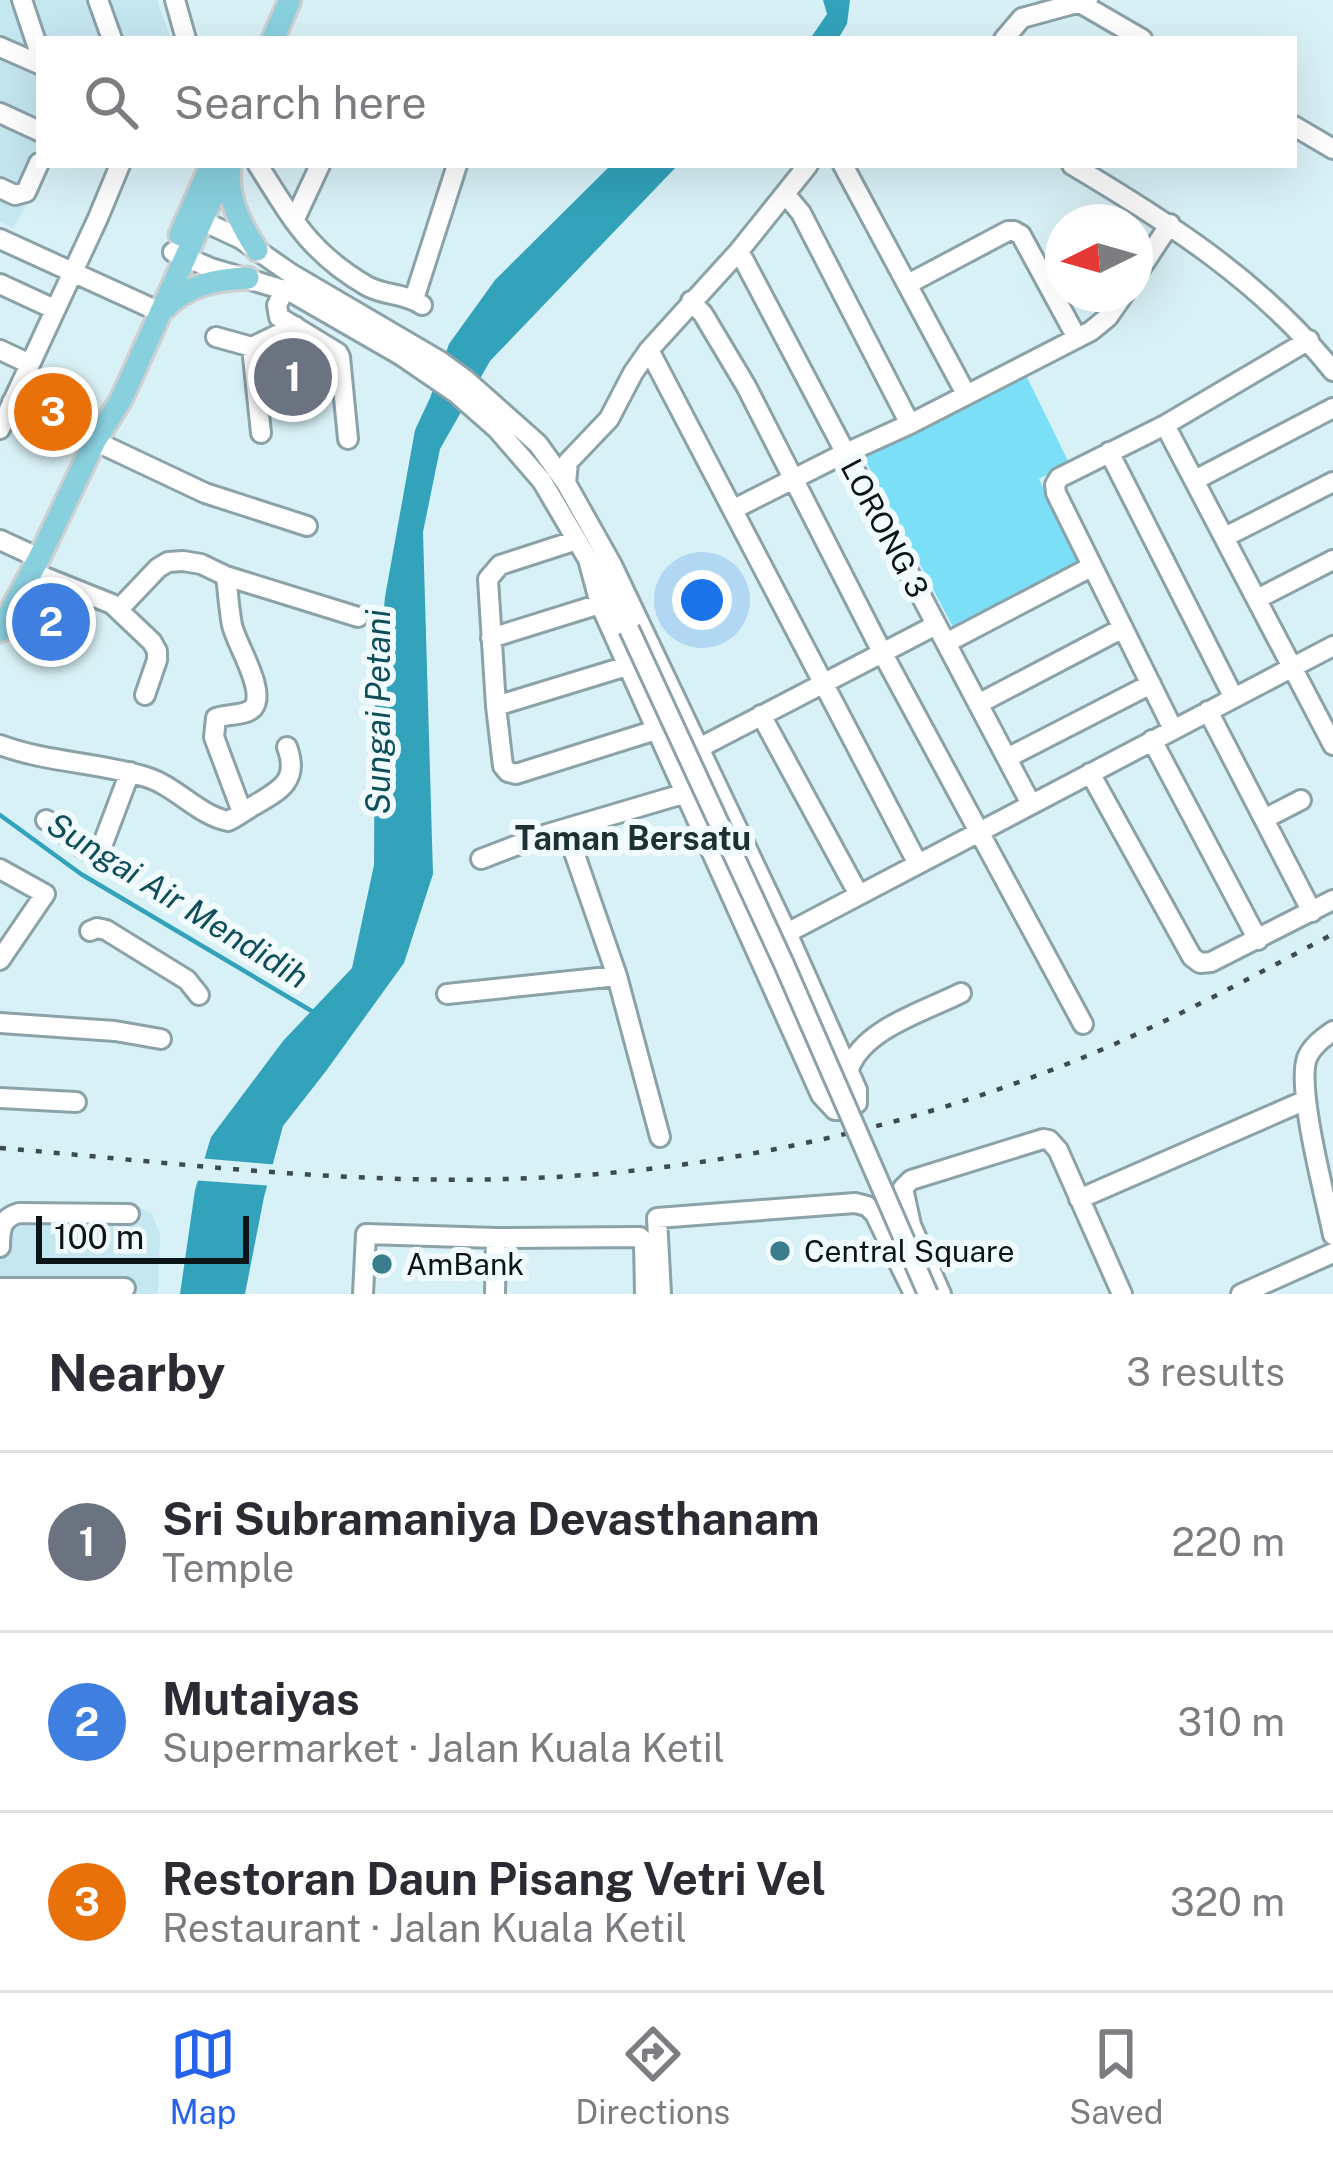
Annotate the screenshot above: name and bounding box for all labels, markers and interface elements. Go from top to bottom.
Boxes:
search box [36,36,1297,168]
icon: search [78,69,144,135]
text: Search here [174,76,427,129]
north arrow [1045,204,1153,312]
pin: 1 [254,332,332,422]
pin: 3 [14,367,92,457]
street label: LORONG 3 [834,453,936,603]
your location [672,570,732,630]
pin: 2 [12,577,90,667]
water label: Sungai Petani [359,609,397,815]
water label: Sungai Air Mendidih [40,804,316,996]
district label: Taman Bersatu [515,819,751,857]
scale bar [36,1210,249,1263]
text: 100 m [54,1218,144,1256]
place label: Central Square [804,1233,1015,1269]
marker: Central Square [767,1238,793,1264]
place label: AmBank [406,1246,524,1282]
marker: AmBank [369,1251,395,1277]
text: Nearby [48,1343,225,1402]
text: 3 results [1126,1349,1285,1395]
text: Sri Subramaniya Devasthanam [162,1492,819,1545]
text: 1 [79,1519,95,1565]
text: 220 m [1171,1519,1285,1565]
text: Temple [162,1545,294,1591]
text: Mutaiyas [162,1672,360,1725]
text: 2 [75,1699,99,1745]
text: 310 m [1177,1699,1285,1745]
text: Supermarket · Jalan Kuala Ketil [162,1725,725,1771]
text: Restoran Daun Pisang Vetri Vel [162,1852,826,1905]
text: 3 [74,1879,100,1925]
text: 320 m [1170,1879,1285,1925]
text: Restaurant · Jalan Kuala Ketil [162,1905,687,1951]
tab: Map [169,2021,236,2131]
tab: Directions [575,2021,730,2131]
tab: Saved [1069,2021,1164,2131]

